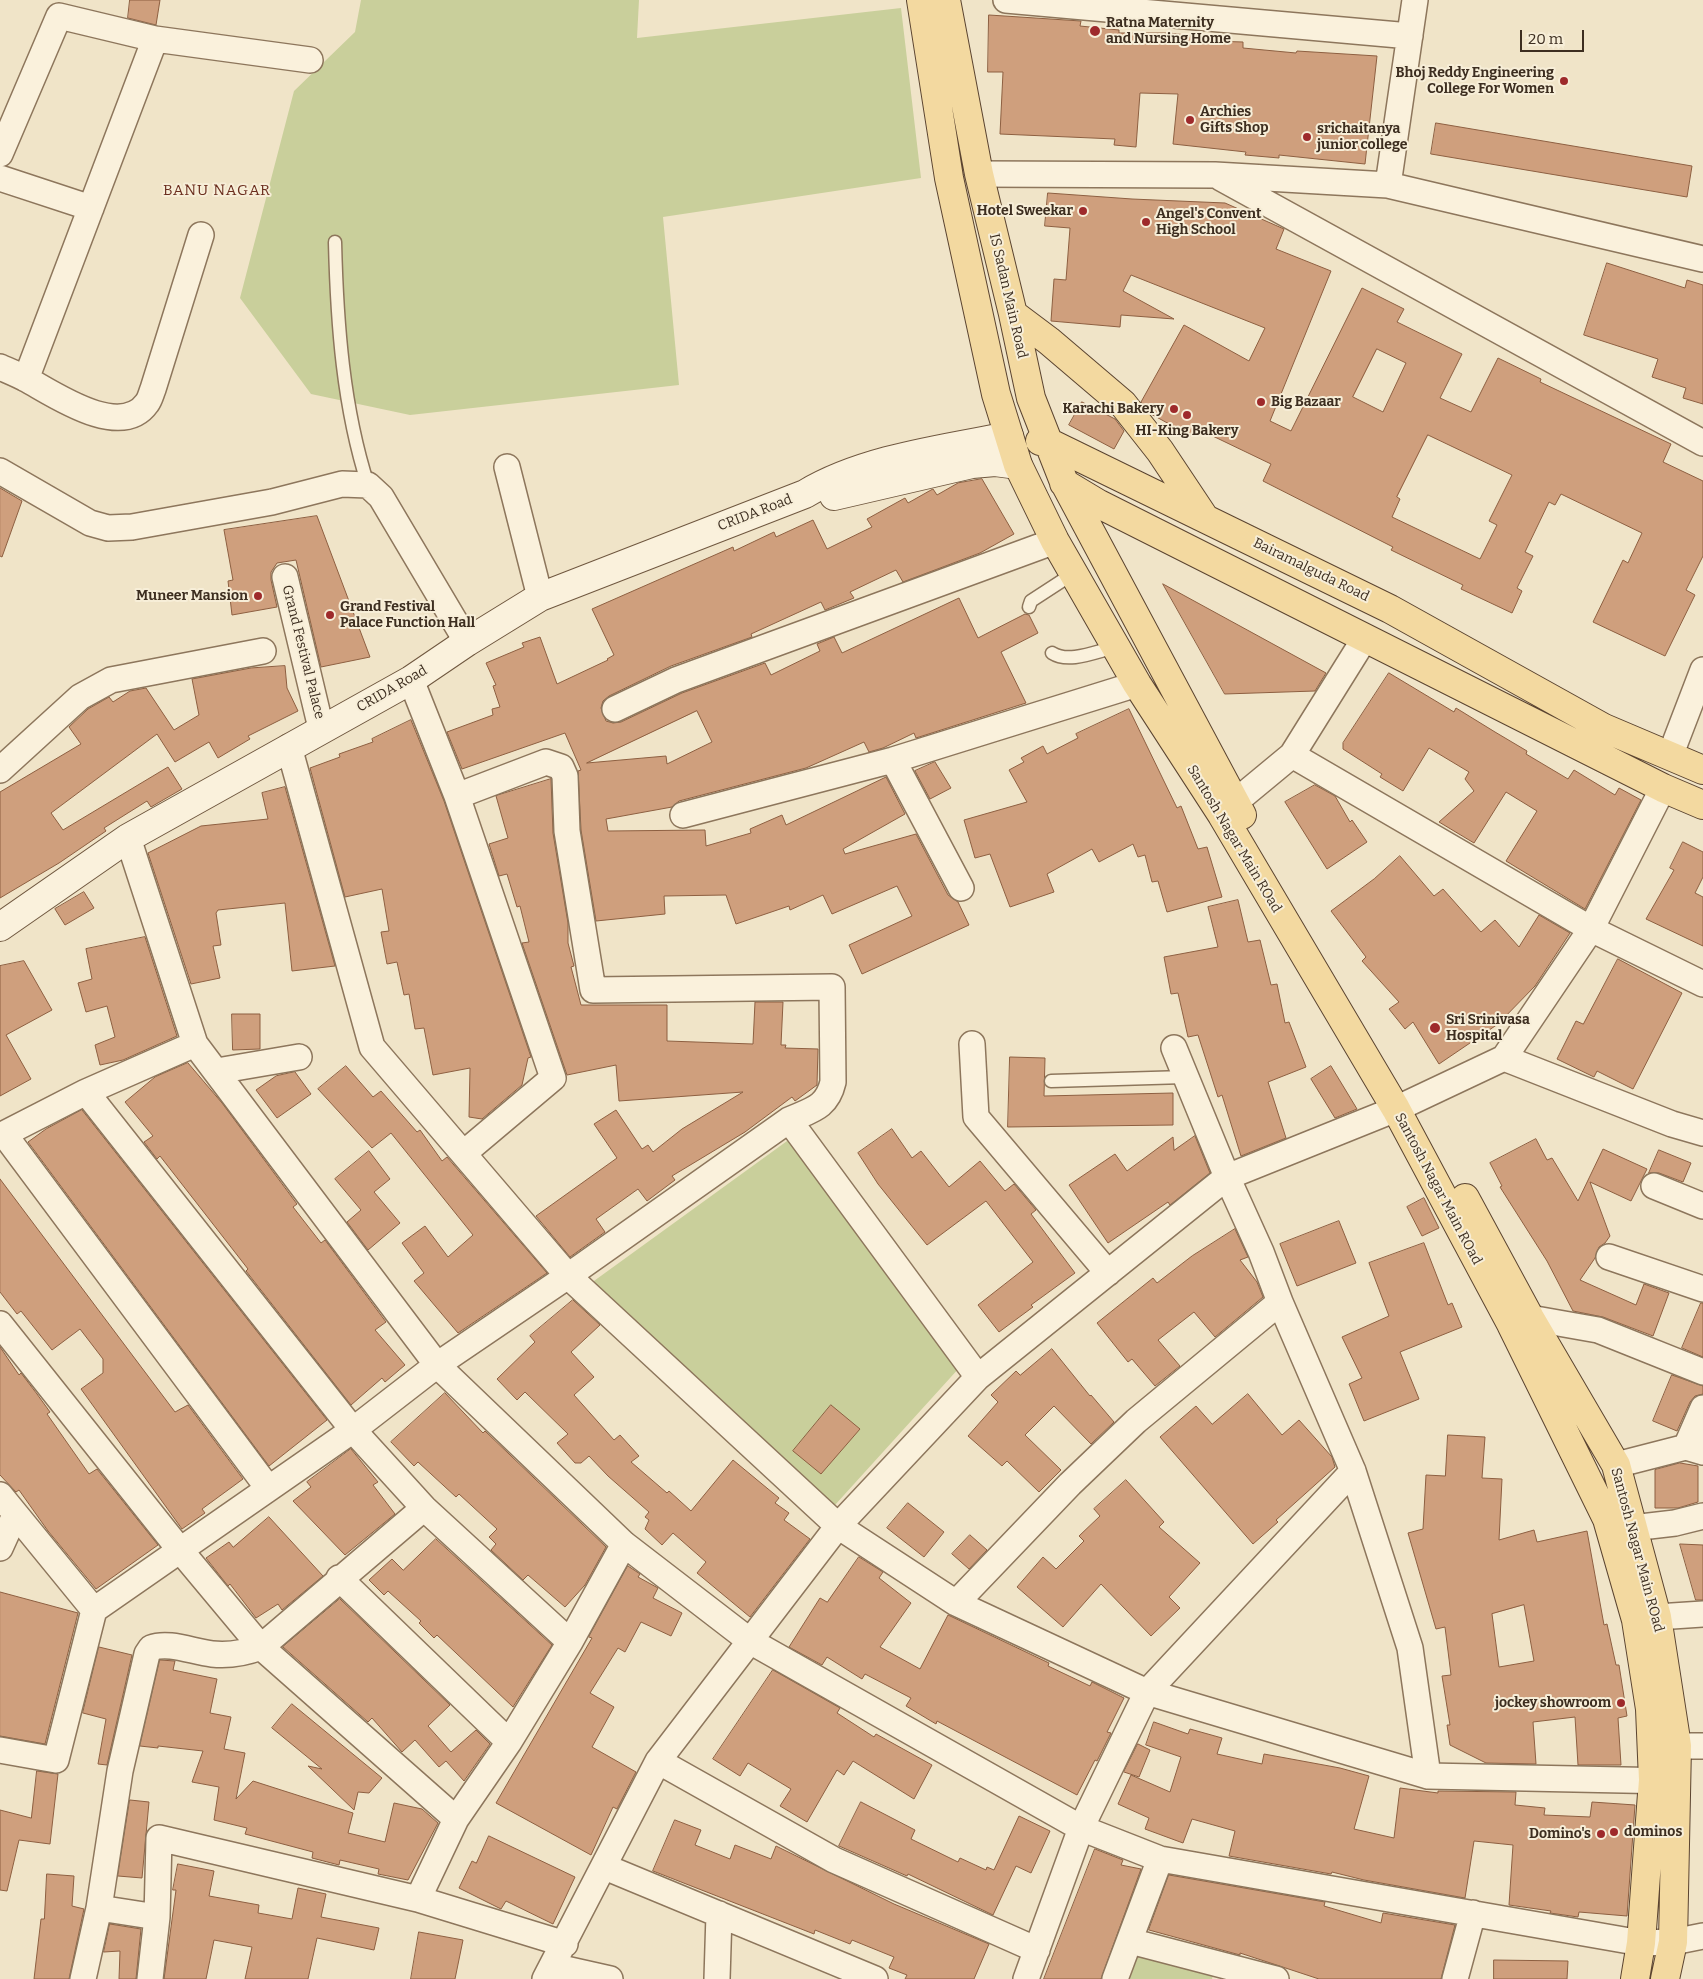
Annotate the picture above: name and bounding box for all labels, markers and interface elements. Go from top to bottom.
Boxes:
place label: Ratna Maternity and Nursing Home [1106,15,1231,48]
scale bar [1523,20,1587,52]
marker: Ratna Maternity and Nursing Home [1088,24,1102,38]
text: 20 m [1528,30,1563,48]
place label: Bhoj Reddy Engineering College For Women [1396,65,1554,98]
marker: Bhoj Reddy Engineering College For Women [1558,75,1570,87]
place label: Archies Gifts Shop [1200,104,1269,136]
marker: Archies Gifts Shop [1184,114,1196,126]
place label: srichaitanya junior college [1317,121,1407,154]
marker: srichaitanya junior college [1301,131,1313,143]
district label: BANU NAGAR [162,182,272,200]
place label: Hotel Sweekar [977,203,1073,219]
marker: Hotel Sweekar [1077,205,1089,217]
place label: Angel's Convent High School [1156,206,1262,238]
marker: Angel's Convent High School [1140,216,1152,228]
street label: IS Sadan Main Road [985,232,1031,360]
place label: Big Bazaar [1271,394,1341,410]
marker: Big Bazaar [1255,396,1267,408]
place label: Karachi Bakery [1063,401,1164,417]
marker: Karachi Bakery [1168,403,1180,415]
marker: HI-King Bakery [1181,409,1193,421]
place label: HI-King Bakery [1135,423,1239,439]
street label: CRIDA Road [715,491,795,535]
street label: Bairamalguda Road [1250,535,1372,605]
street label: Grand Festival Palace [278,583,328,721]
place label: Muneer Mansion [136,588,248,604]
marker: Muneer Mansion [252,590,264,602]
place label: Grand Festival Palace Function Hall [340,599,475,632]
marker: Grand Festival Palace Function Hall [324,609,336,621]
street label: CRIDA Road [354,662,430,716]
street label: Santosh Nagar Main ROad [1183,762,1285,916]
place label: Sri Srinivasa Hospital [1446,1012,1530,1044]
marker: Sri Srinivasa Hospital [1428,1021,1442,1035]
street label: Santosh Nagar Main ROad [1391,1110,1485,1268]
street label: Santosh Nagar Main ROad [1607,1466,1667,1634]
place label: jockey showroom [1495,1695,1611,1711]
marker: jockey showroom [1615,1697,1627,1709]
place label: dominos [1624,1824,1682,1840]
place label: Domino's [1529,1826,1591,1842]
marker: dominos [1608,1826,1620,1838]
marker: Domino's [1595,1828,1607,1840]

